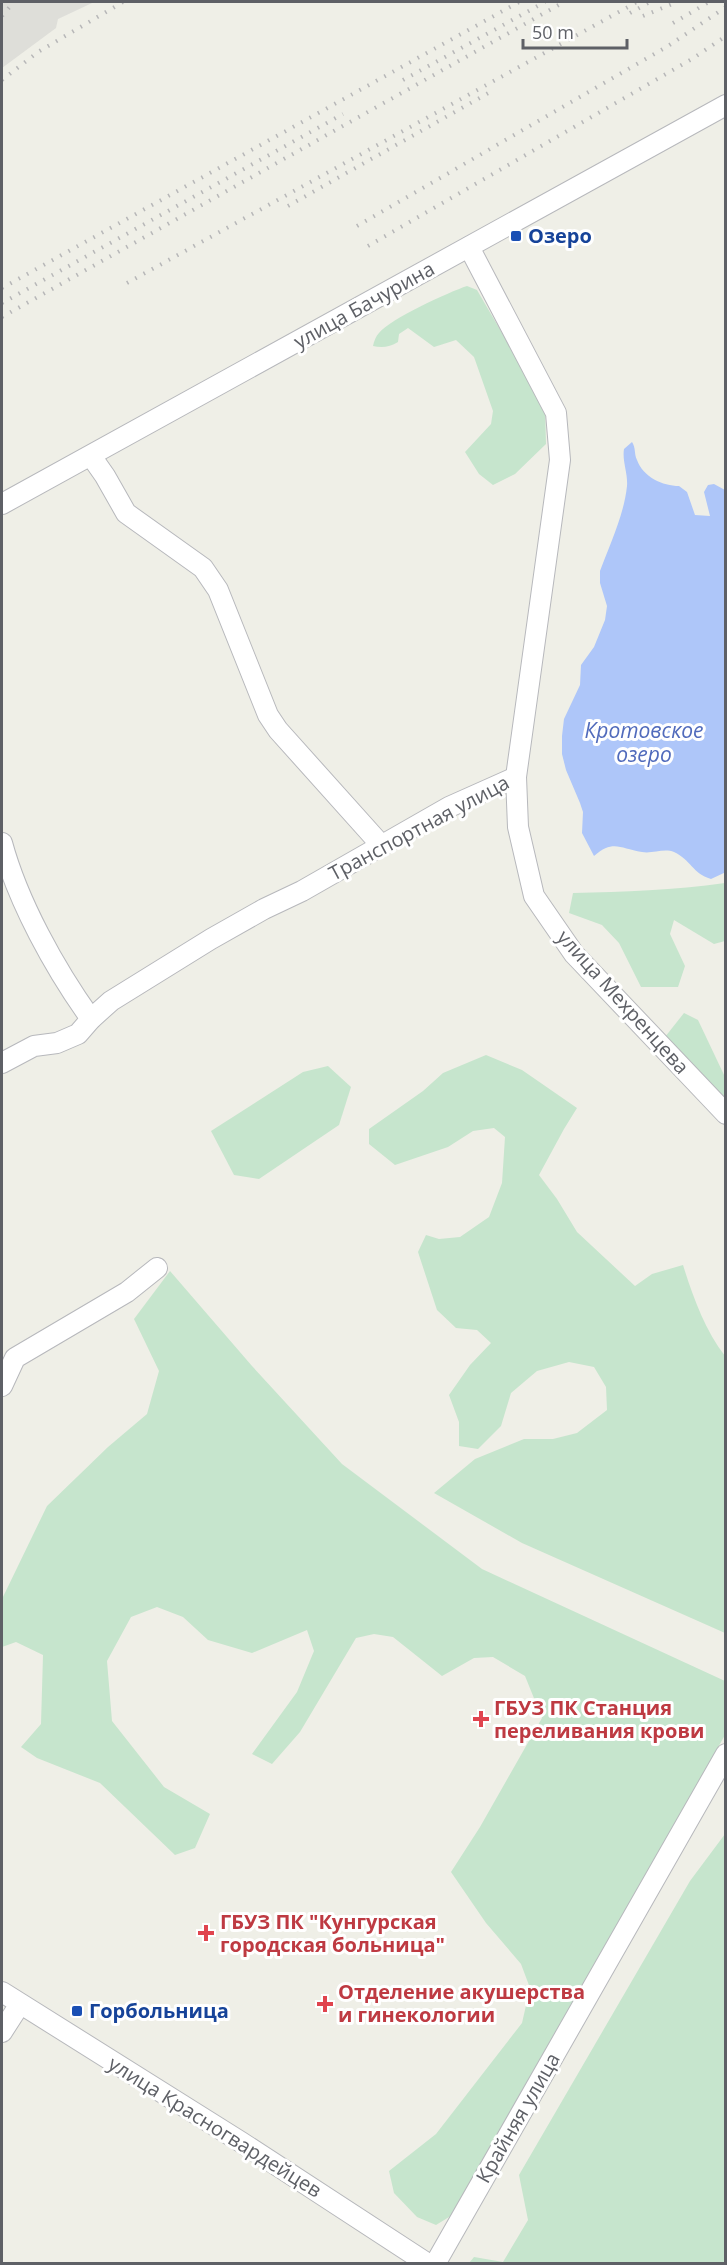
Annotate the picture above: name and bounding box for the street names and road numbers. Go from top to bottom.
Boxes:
street label: улица Бачурина [288,255,439,354]
street label: Транспортная улица [324,769,514,887]
street label: улица Мехренцева [551,924,695,1080]
street label: Крайняя улица [469,2048,566,2188]
street label: улица Красногвардейцев [103,2050,327,2203]

